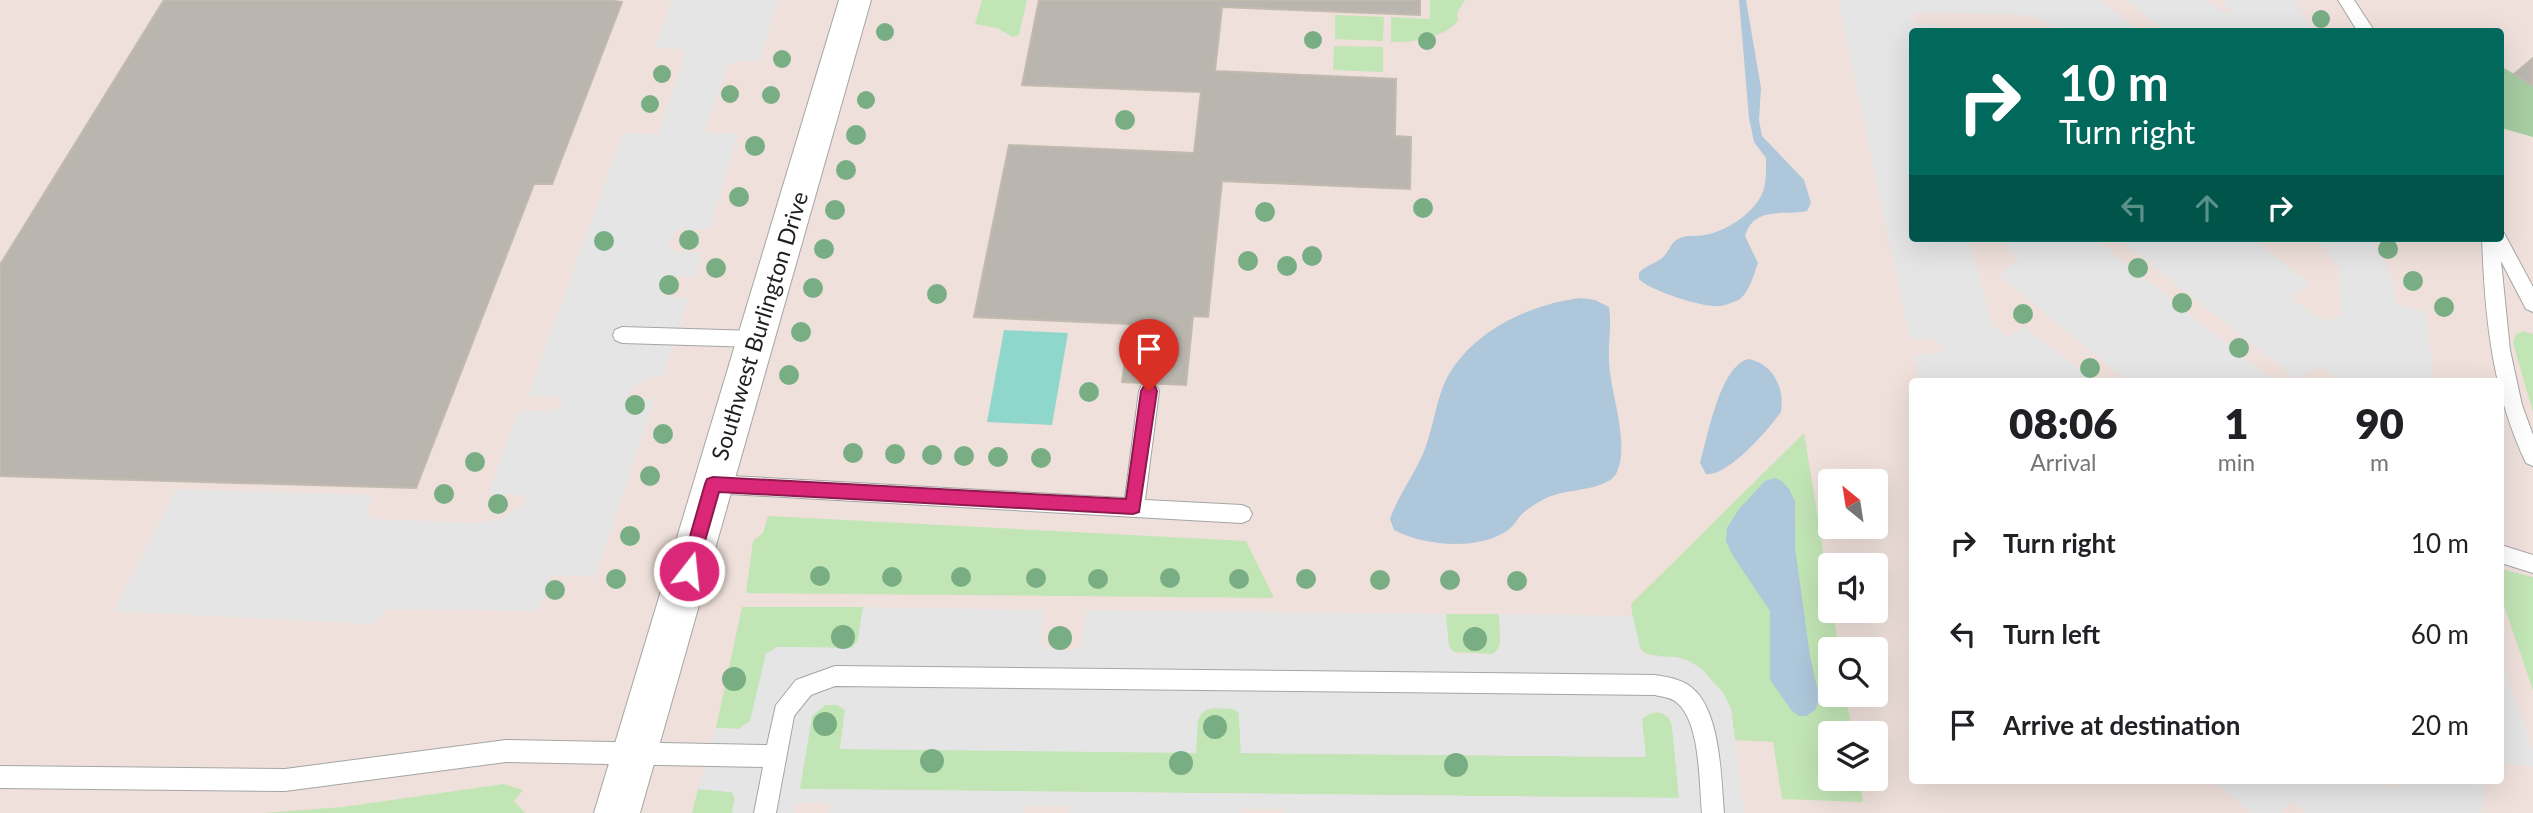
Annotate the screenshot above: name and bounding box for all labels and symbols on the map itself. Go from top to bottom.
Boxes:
street label: Southwest Burlington Drive [705,188,813,464]
pin [1119,319,1179,391]
north arrow [1818,469,1888,539]
position arrow [652,534,726,608]

